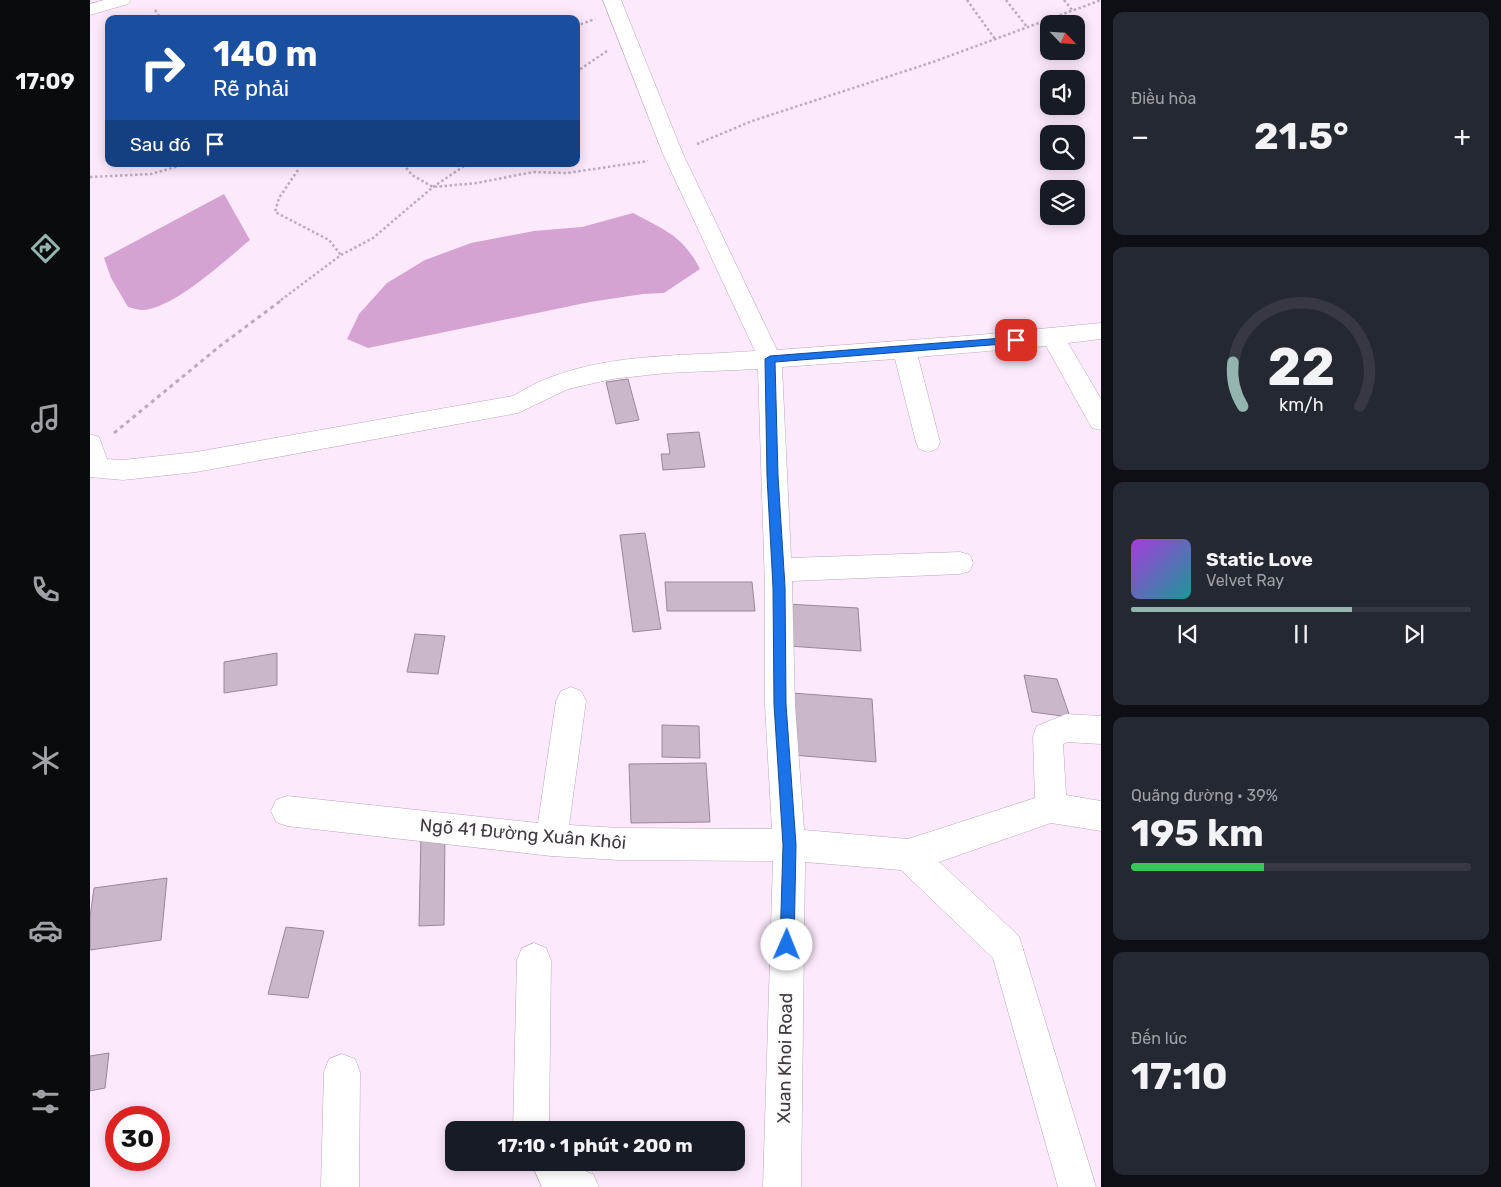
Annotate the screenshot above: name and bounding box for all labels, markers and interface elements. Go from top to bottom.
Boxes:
north arrow [1040,15,1085,60]
map controls [1040,15,1085,225]
text: 140 m [213,33,318,75]
icon: right [130,35,195,100]
text: 17:09 [15,68,75,95]
button: sound [1040,70,1085,115]
text: Rẽ phải [213,75,289,102]
text: Điều hòa [1131,89,1196,108]
text: 21.5° [1254,113,1349,159]
text: − [1131,120,1149,153]
text: + [1454,120,1471,153]
button: search [1040,125,1085,170]
icon: arrive [201,130,229,158]
text: Sau đó [130,133,191,156]
button: layers [1040,180,1085,225]
icon: directions [28,231,63,266]
pin [995,319,1037,361]
icon: arrive [1002,326,1030,354]
text: 22 [1267,336,1335,398]
text: km/h [1279,394,1323,415]
icon: music [28,401,63,436]
text: Static Love [1206,548,1313,571]
text: Velvet Ray [1206,571,1284,590]
icon: phone [28,572,63,607]
icon: previous [1174,620,1202,648]
icon: pause [1287,620,1315,648]
icon: next [1400,620,1428,648]
icon: climate [28,743,63,778]
text: Quãng đường · 39% [1131,786,1278,805]
text: 195 km [1131,810,1264,856]
street label: Ngõ 41 Đường Xuân Khôi [419,814,627,854]
icon: car [28,913,63,948]
position arrow [760,918,812,970]
street label: Xuan Khoi Road [773,992,797,1124]
text: Đến lúc [1131,1029,1187,1048]
text: 17:10 [1131,1053,1227,1099]
icon: filters [28,1084,63,1119]
speed limit sign: 30 [105,1106,170,1171]
text: 17:10 · 1 phút · 200 m [497,1134,693,1157]

